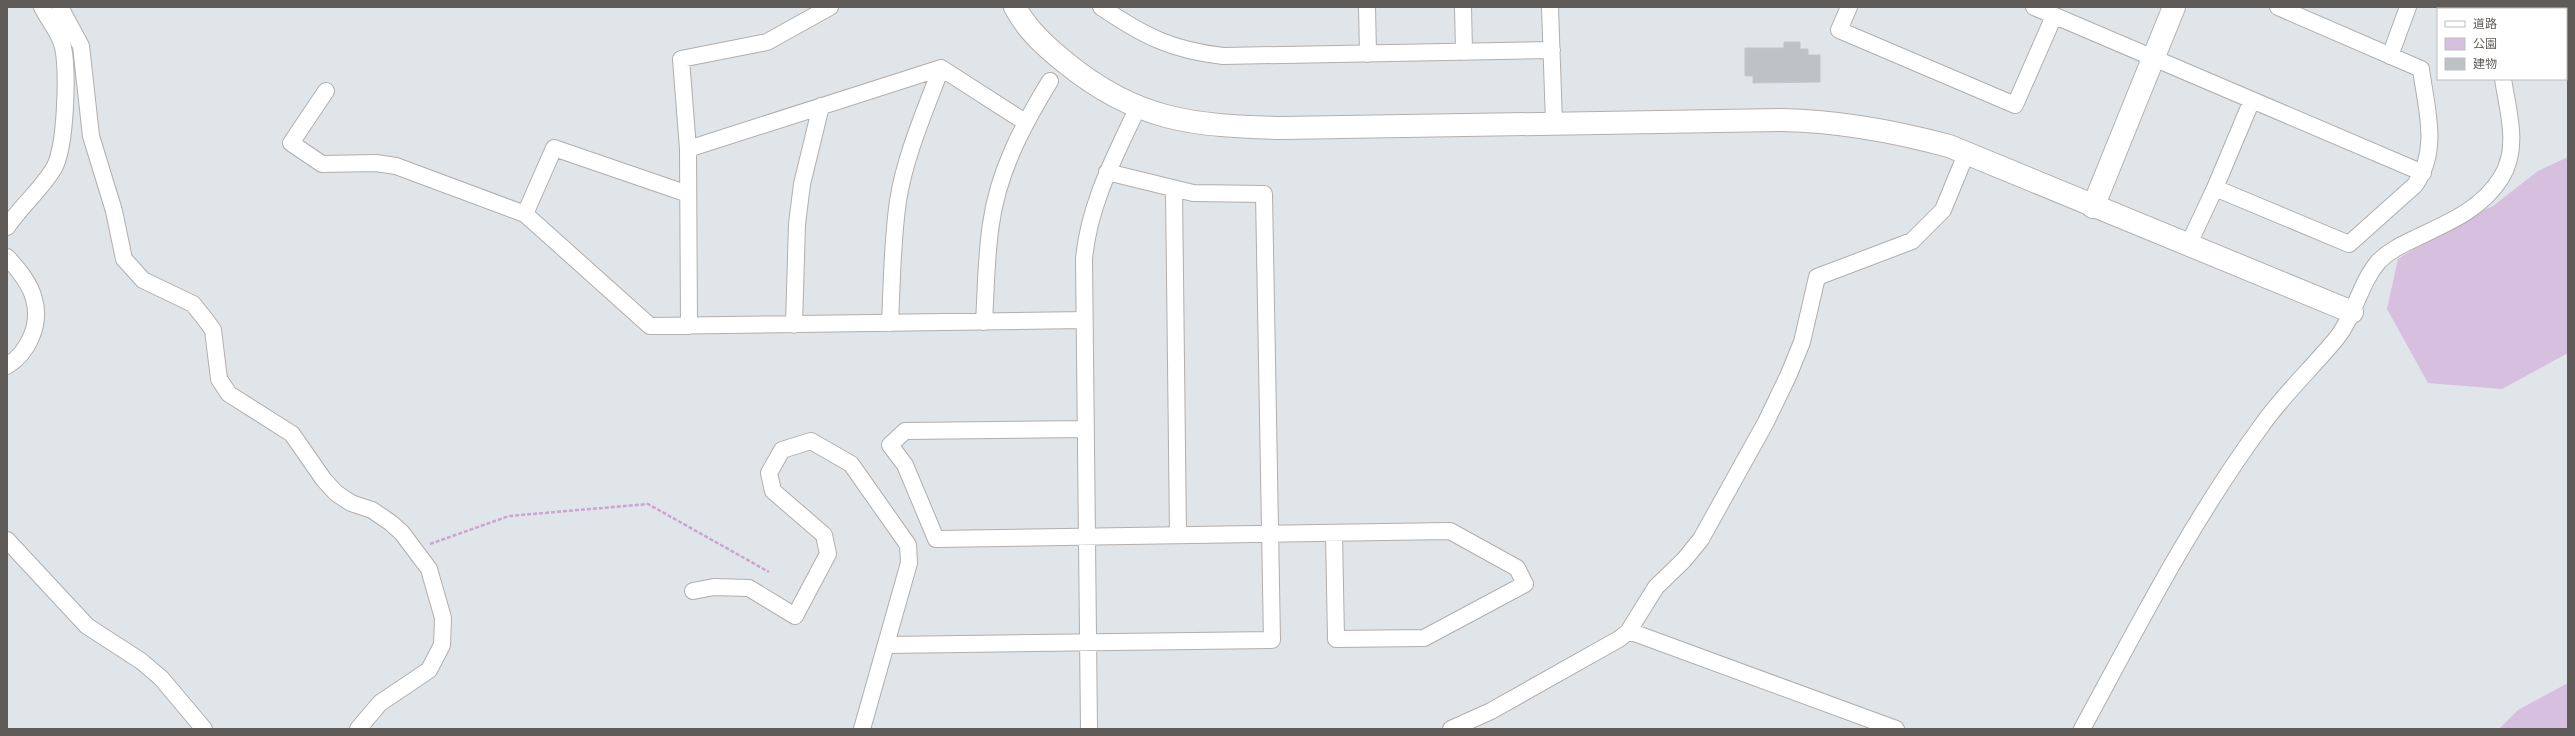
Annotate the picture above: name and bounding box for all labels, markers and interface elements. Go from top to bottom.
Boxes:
legend [2437,8,2567,80]
text: 道路 [2473,17,2497,31]
text: 公園 [2473,37,2497,51]
text: 建物 [2473,57,2497,71]

